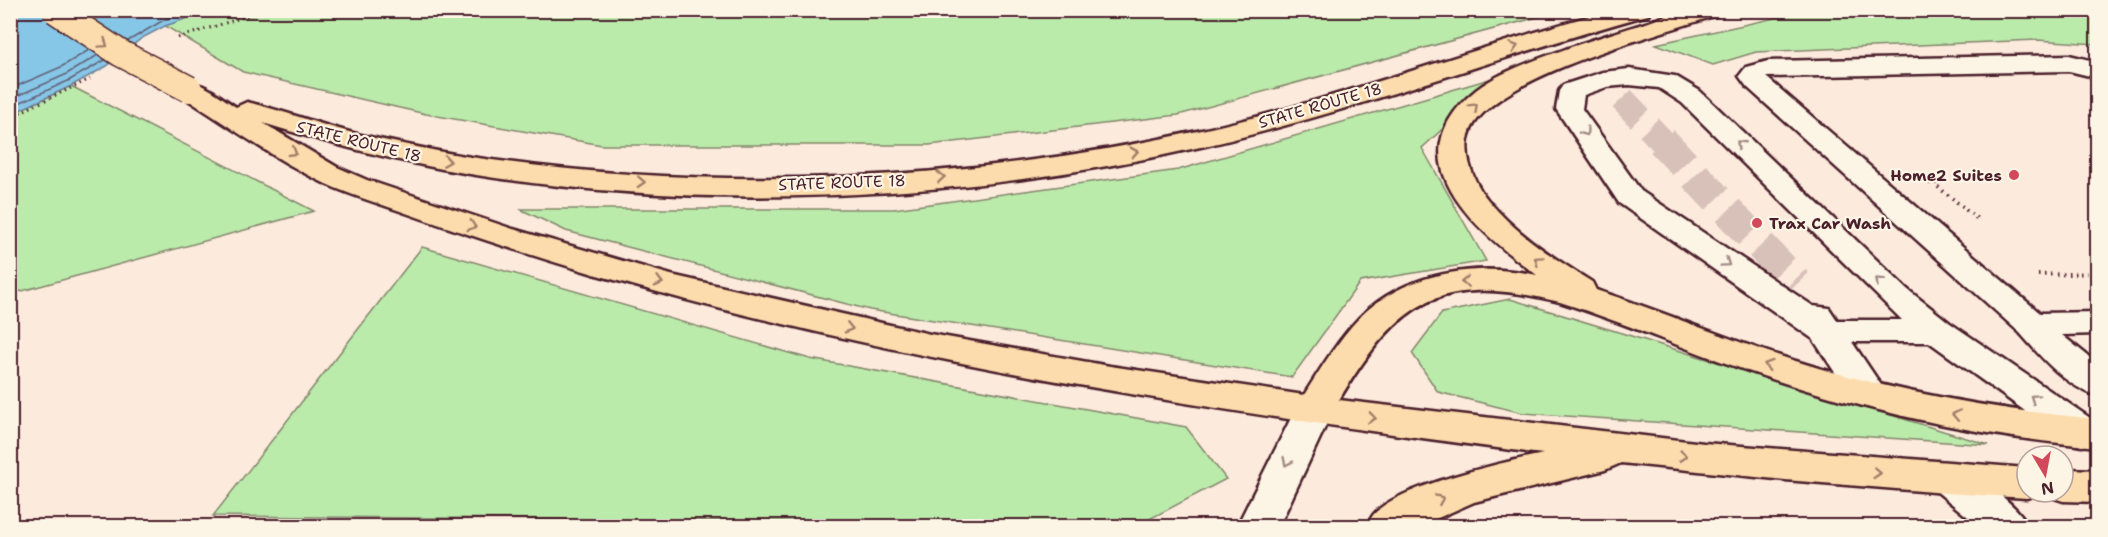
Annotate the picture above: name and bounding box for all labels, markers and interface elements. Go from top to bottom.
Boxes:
one-way arrow [97,37,108,48]
one-way arrow [1508,42,1519,54]
street label: STATE ROUTE 18 [1256,78,1384,133]
one-way arrow [1467,103,1478,113]
street label: STATE ROUTE 18 [294,116,423,167]
one-way arrow [1578,126,1589,137]
one-way arrow [1736,141,1747,152]
one-way arrow [287,145,297,157]
one-way arrow [1129,146,1138,158]
one-way arrow [442,154,452,167]
place label: Home2 Suites [1890,165,2002,186]
marker: Home2 Suites [2007,168,2021,182]
street label: STATE ROUTE 18 [778,170,906,195]
one-way arrow [936,171,945,184]
one-way arrow [636,176,645,189]
place label: Trax Car Wash [1769,213,1891,234]
marker: Trax Car Wash [1750,216,1764,230]
one-way arrow [466,219,477,231]
one-way arrow [1720,255,1730,267]
one-way arrow [1533,257,1544,268]
one-way arrow [654,274,664,287]
one-way arrow [1460,275,1469,288]
one-way arrow [1876,277,1886,288]
one-way arrow [843,321,853,334]
one-way arrow [1763,359,1774,372]
one-way arrow [2030,394,2041,405]
one-way arrow [1952,409,1962,422]
one-way arrow [1367,411,1376,423]
north arrow [2015,444,2075,504]
one-way arrow [1678,449,1687,462]
one-way arrow [1283,456,1295,467]
one-way arrow [1873,467,1882,480]
text: N [2039,477,2056,500]
one-way arrow [1434,494,1445,506]

